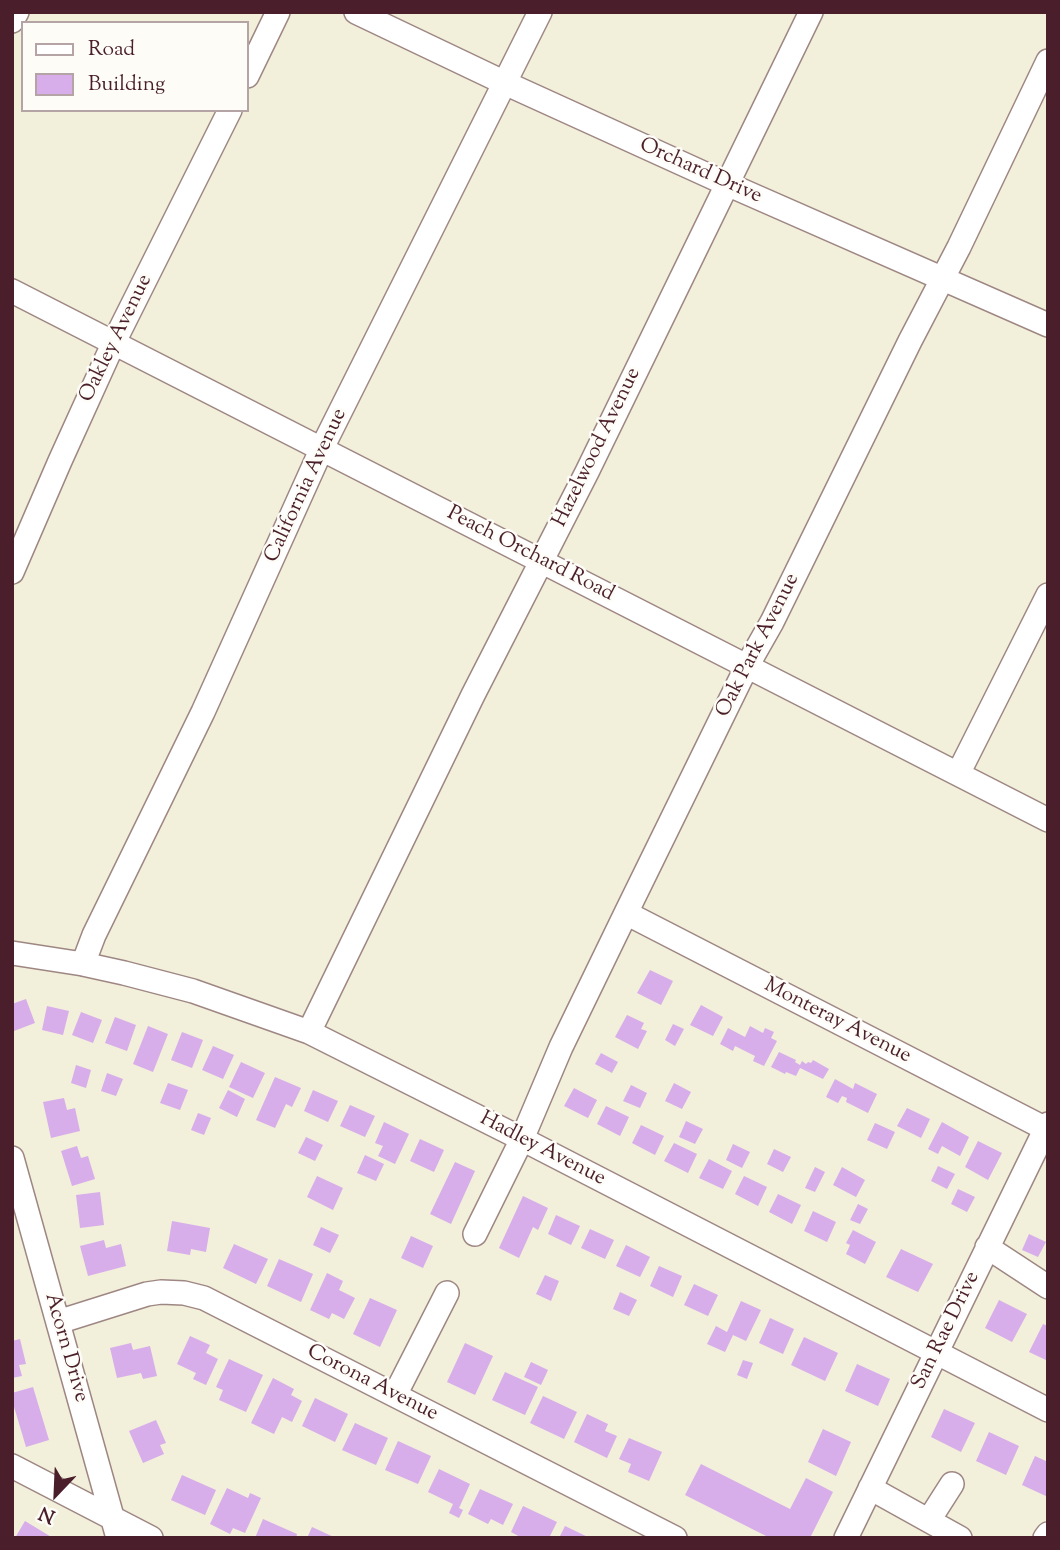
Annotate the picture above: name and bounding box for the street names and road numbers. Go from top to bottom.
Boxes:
street label: Orchard Drive [635,134,765,210]
street label: Oakley Avenue [75,271,159,407]
street label: Hazelwood Avenue [549,364,647,532]
street label: California Avenue [260,405,354,567]
street label: Peach Orchard Road [442,502,618,608]
street label: Oak Park Avenue [712,570,806,722]
street label: Monteray Avenue [759,974,915,1070]
street label: Hadley Avenue [475,1107,609,1193]
street label: San Rae Drive [908,1268,986,1394]
street label: Acorn Drive [37,1291,93,1405]
street label: Corona Avenue [302,1340,442,1428]

